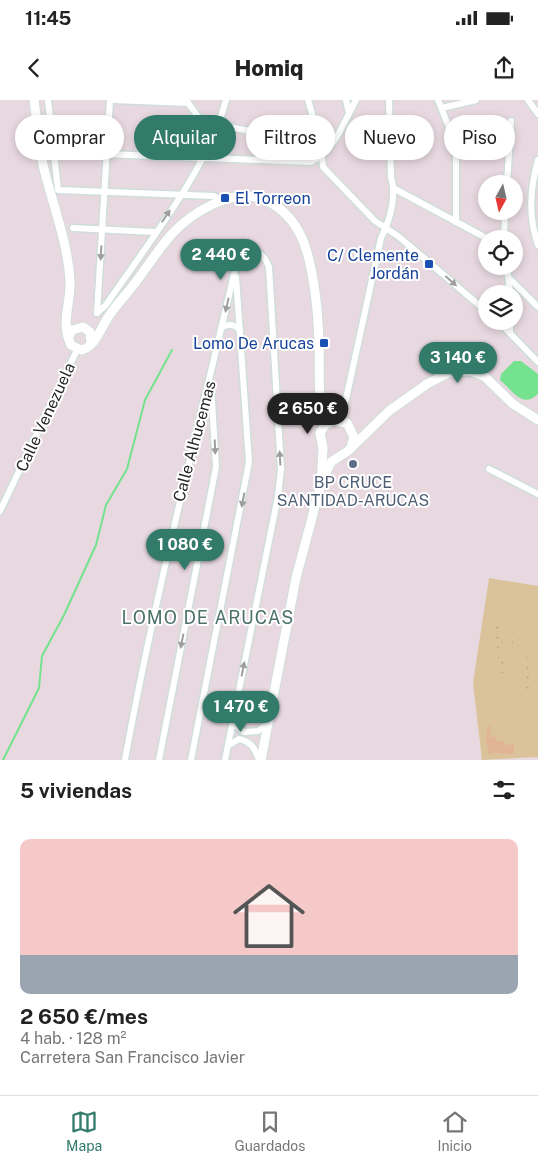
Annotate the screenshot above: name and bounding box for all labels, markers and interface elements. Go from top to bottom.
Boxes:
text: 11:45 [25,7,71,29]
icon: back [20,54,48,82]
icon: share [490,54,518,82]
text: Homiq [235,55,303,81]
chip: Comprar [15,115,124,160]
chip: Alquilar [134,115,236,160]
chip: Filtros [246,115,335,160]
chip: Nuevo [345,115,434,160]
chip: Piso [444,115,515,160]
north arrow [478,175,522,220]
map controls [478,175,523,330]
place label: El Torreon [235,189,311,208]
marker: El Torreon [219,192,231,204]
one-way arrow [161,209,171,223]
button: locate [478,230,523,275]
pin: 2 440 € [175,238,267,281]
text: 2 440 € [191,245,251,264]
one-way arrow [96,246,104,262]
place label: C/ Clemente Jordán [327,246,419,283]
marker: C/ Clemente Jordán [423,258,435,270]
one-way arrow [445,275,457,286]
button: layers [478,285,523,330]
one-way arrow [223,297,231,312]
place label: Lomo De Arucas [193,334,314,353]
marker: Lomo De Arucas [318,337,330,349]
pin: 3 140 € [412,342,504,384]
text: 3 140 € [430,348,486,367]
street label: Calle Venezuela [12,360,79,475]
street label: Calle Alhucemas [169,378,220,504]
pin: 2 650 € [262,392,354,435]
text: 2 650 € [278,399,338,418]
one-way arrow [211,439,219,455]
one-way arrow [276,450,284,466]
marker: BP CRUCE SANTIDAD-ARUCAS [347,458,359,470]
place label: BP CRUCE SANTIDAD-ARUCAS [277,473,429,510]
one-way arrow [238,493,246,509]
pin: 1 080 € [139,528,231,571]
text: 1 080 € [157,535,213,554]
district label: LOMO DE ARUCAS [122,607,294,628]
one-way arrow [177,634,185,650]
one-way arrow [239,661,247,677]
pin: 1 470 € [195,690,287,733]
text: 1 470 € [213,697,269,716]
icon: filters [490,776,518,804]
text: 5 viviendas [20,778,132,803]
icon: home [224,871,314,961]
text: 2 650 €/mes [20,1004,148,1029]
text: 4 hab. · 128 m² [20,1029,126,1048]
text: Carretera San Francisco Javier [20,1048,245,1067]
tab: Mapa [66,1108,102,1154]
tab: Guardados [234,1108,305,1154]
tab: Inicio [437,1108,472,1154]

